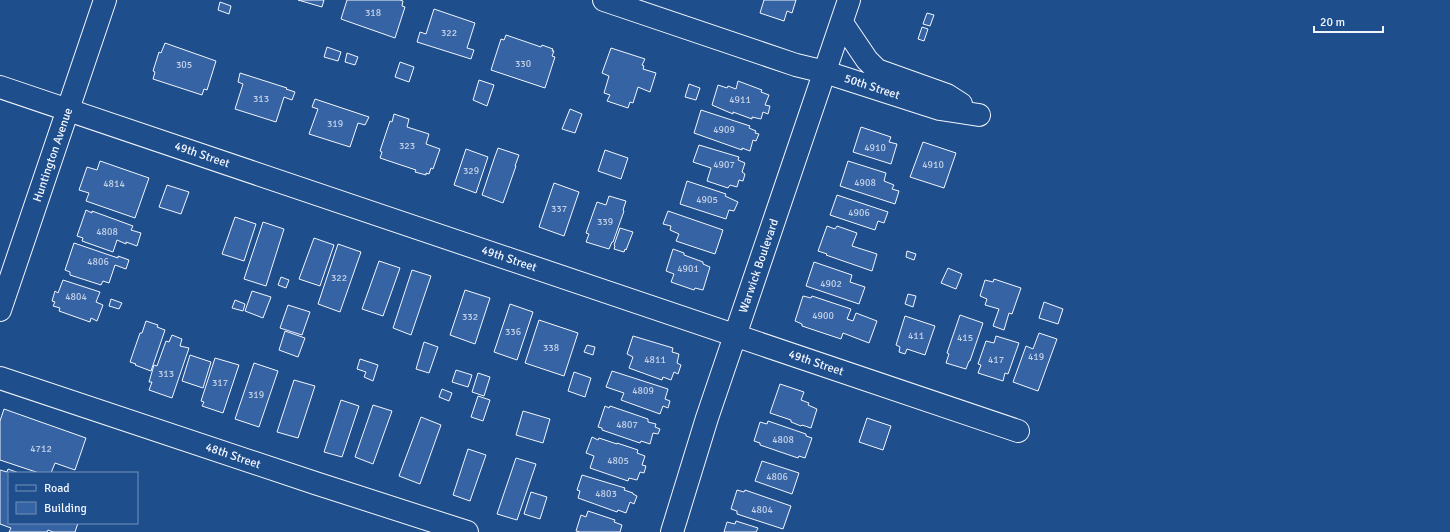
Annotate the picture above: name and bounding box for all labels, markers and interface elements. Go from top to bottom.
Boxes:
house number: 318 [365,7,381,19]
scale bar [1314,8,1383,34]
text: 20 m [1320,15,1345,30]
house number: 322 [441,27,457,39]
house number: 330 [515,58,531,70]
house number: 305 [176,59,192,71]
street label: 50th Street [842,71,902,103]
house number: 313 [253,93,269,105]
house number: 4911 [729,94,751,106]
street label: Huntington Avenue [30,106,76,204]
house number: 319 [327,118,343,130]
house number: 4909 [713,124,735,136]
street label: 49th Street [172,139,232,171]
house number: 323 [399,140,415,152]
house number: 4910 [864,142,886,154]
house number: 4907 [713,159,735,171]
house number: 4910 [922,159,944,171]
house number: 329 [463,165,479,177]
house number: 4908 [854,177,876,189]
house number: 4814 [103,178,125,190]
house number: 4905 [696,194,718,206]
house number: 337 [551,203,567,215]
house number: 4906 [848,207,870,219]
house number: 339 [597,216,613,228]
street label: Warwick Boulevard [736,217,782,315]
house number: 4808 [96,226,118,238]
street label: 49th Street [479,243,539,275]
house number: 4806 [87,256,109,268]
house number: 4901 [677,263,699,275]
house number: 322 [331,272,347,284]
house number: 4902 [820,278,842,290]
house number: 4804 [65,291,87,303]
house number: 4900 [812,310,834,322]
house number: 332 [462,311,478,323]
house number: 336 [505,326,521,338]
house number: 411 [908,330,924,342]
house number: 415 [957,332,973,344]
house number: 338 [543,342,559,354]
street label: 49th Street [786,347,846,379]
house number: 419 [1028,351,1044,363]
house number: 4811 [644,354,666,366]
house number: 417 [988,354,1004,366]
house number: 313 [158,368,174,380]
house number: 317 [212,377,228,389]
house number: 4809 [632,385,654,397]
house number: 319 [248,389,264,401]
house number: 4807 [616,419,638,431]
house number: 4808 [772,434,794,446]
street label: 48th Street [203,440,263,472]
house number: 4712 [30,443,52,455]
house number: 4805 [607,455,629,467]
house number: 4806 [766,471,788,483]
legend [8,472,138,524]
text: Road [44,481,70,496]
house number: 4803 [595,488,617,500]
text: Building [44,501,87,516]
house number: 4804 [751,504,773,516]

